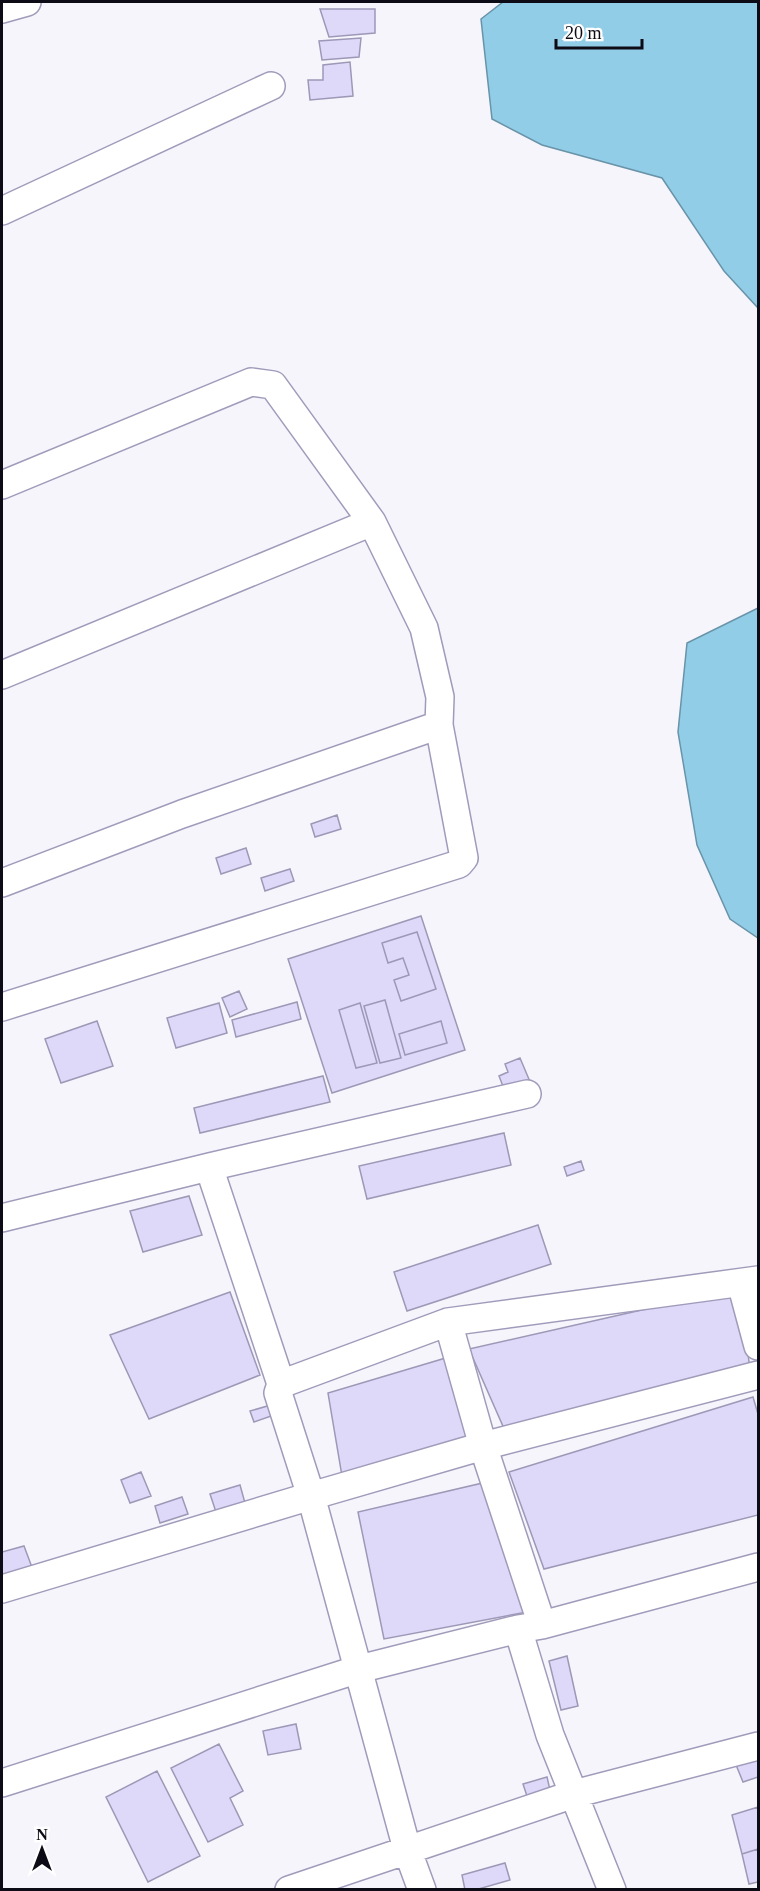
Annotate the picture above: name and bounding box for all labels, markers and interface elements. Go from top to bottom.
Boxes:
scale bar [556,12,642,50]
text: 20 m [565,23,602,43]
north arrow [12,1819,72,1879]
text: N [36,1826,48,1843]

